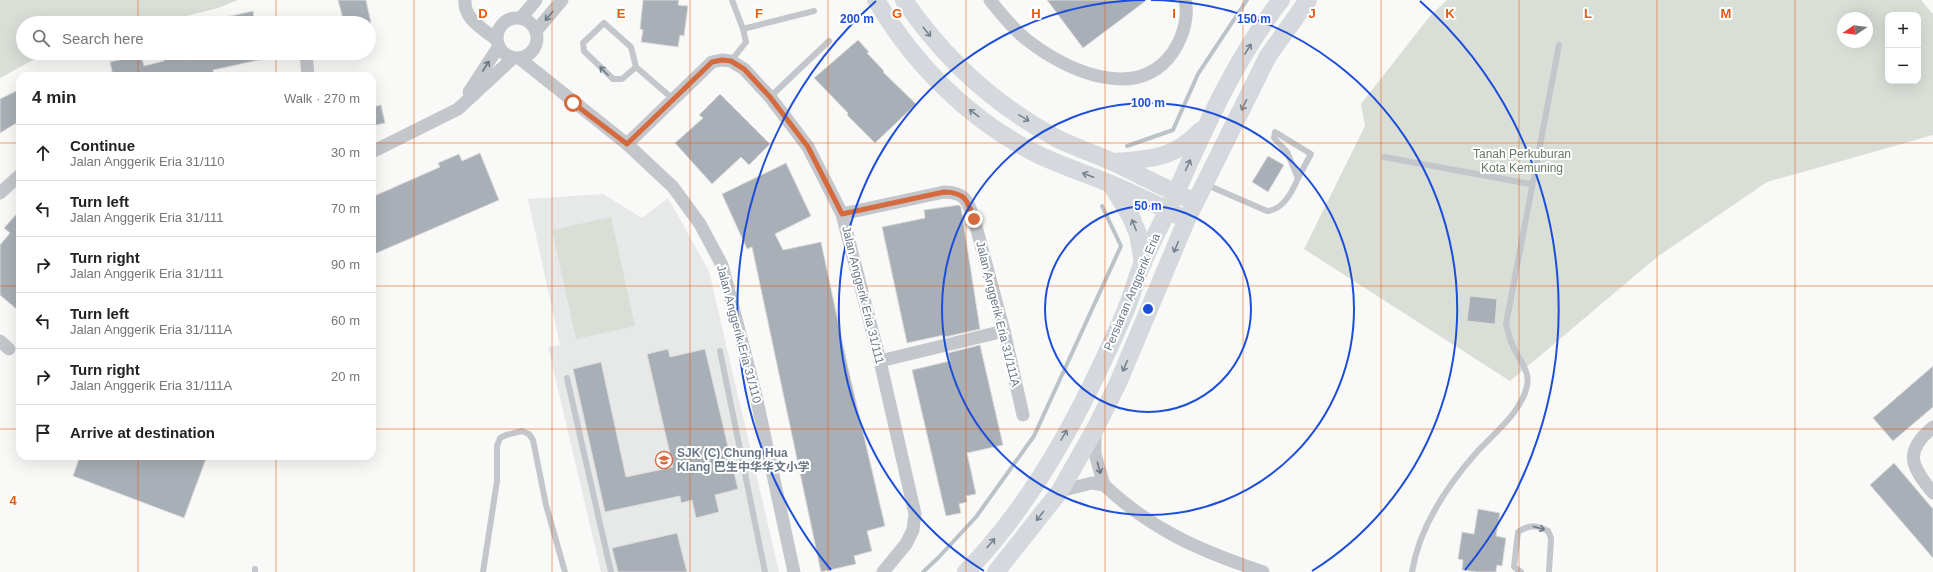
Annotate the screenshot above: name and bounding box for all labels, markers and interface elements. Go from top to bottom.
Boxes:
text: D [478,6,488,21]
text: E [617,6,626,21]
text: F [755,6,763,21]
text: G [892,6,902,21]
text: H [1031,6,1041,21]
text: I [1172,6,1176,21]
text: J [1308,6,1316,21]
text: K [1445,6,1455,21]
text: L [1584,6,1592,21]
text: M [1721,6,1731,21]
one-way arrow [544,10,553,21]
text: 200 m [840,12,874,26]
text: 150 m [1237,12,1271,26]
north arrow [1837,12,1873,48]
map controls [1885,12,1921,84]
button: + [1885,12,1921,48]
search box [16,16,376,60]
one-way arrow [923,26,931,37]
icon: search [30,27,52,49]
text: Search here [62,30,144,47]
one-way arrow [1244,43,1252,55]
button: − [1885,48,1921,84]
one-way arrow [482,61,490,72]
one-way arrow [599,66,609,76]
text: 4 min [32,88,76,107]
text: Walk · 270 m [284,91,360,106]
route start [564,94,582,112]
text: 100 m [1131,96,1165,110]
one-way arrow [1240,98,1247,110]
one-way arrow [969,108,980,117]
one-way arrow [1018,114,1030,122]
text: Continue [70,137,135,154]
icon: ahead [32,142,54,164]
text: 30 m [331,145,360,160]
park label: Tanah Perkuburan Kota Kemuning [1473,147,1571,175]
text: Jalan Anggerik Eria 31/110 [70,154,224,169]
one-way arrow [1185,159,1192,171]
one-way arrow [1082,170,1094,178]
text: Turn left [70,193,129,210]
icon: left [32,198,54,220]
text: 50 m [1134,199,1162,213]
text: 70 m [331,201,360,216]
text: Jalan Anggerik Eria 31/111 [70,210,223,225]
route end [965,210,983,228]
one-way arrow [1130,220,1138,232]
street label: Jalan Anggerik Eria 31/111 [839,225,887,366]
street label: Persiaran Anggerik Eria [1101,231,1163,353]
street label: Jalan Anggerik Eria 31/111A [973,240,1023,388]
one-way arrow [1171,240,1179,252]
text: Turn right [70,249,140,266]
icon: right [32,254,54,276]
text: 90 m [331,257,360,272]
street label: Jalan Anggerik Eria 31/110 [714,263,764,405]
text: Jalan Anggerik Eria 31/111 [70,266,223,281]
centre of rings [1141,302,1155,316]
text: Turn left [70,305,129,322]
icon: left [32,310,54,332]
text: 60 m [331,313,360,328]
text: Jalan Anggerik Eria 31/111A [70,322,232,337]
one-way arrow [1120,360,1128,372]
text: Turn right [70,361,140,378]
icon: right [32,366,54,388]
text: 20 m [331,369,360,384]
text: Jalan Anggerik Eria 31/111A [70,378,232,393]
icon: arrive [32,422,54,444]
text: Arrive at destination [70,424,215,441]
one-way arrow [1061,429,1069,441]
place label: SJK (C) Chung Hua Klang 巴生中华华文小学 [677,446,810,474]
school or university icon: SJK (C) Chung Hua Klang 巴生中华华文小学 [654,450,674,470]
one-way arrow [1095,461,1103,474]
text: 4 [9,493,17,508]
one-way arrow [1036,510,1045,521]
one-way arrow [1532,525,1545,533]
one-way arrow [987,537,996,548]

